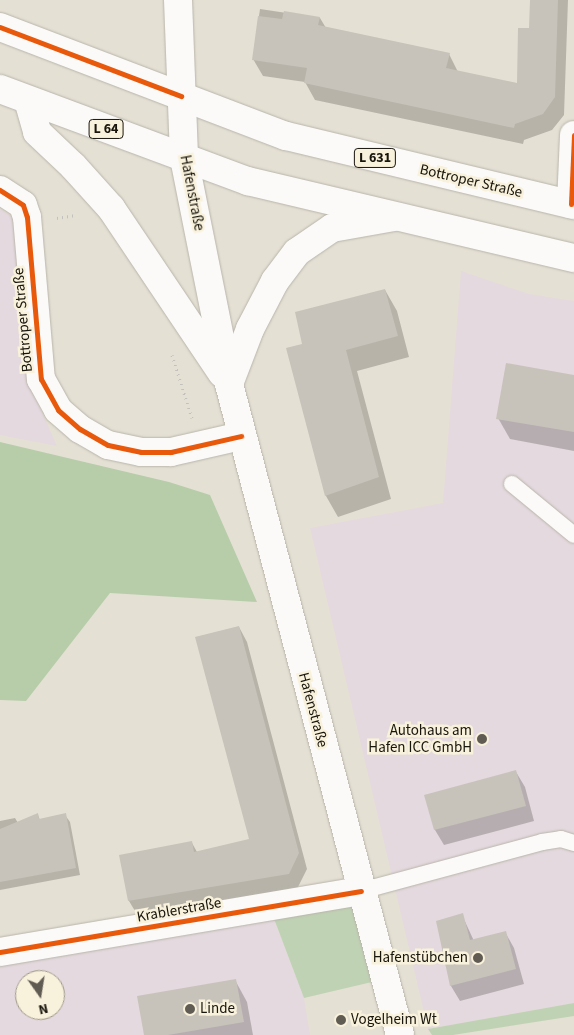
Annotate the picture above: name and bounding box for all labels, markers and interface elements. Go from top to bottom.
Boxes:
road number: L 64 [88,118,124,140]
road number: L 631 [354,146,396,170]
street label: Hafenstraße [176,154,208,232]
street label: Bottroper Straße [418,160,524,202]
street label: Bottroper Straße [9,267,37,373]
street label: Hafenstraße [294,671,332,749]
place label: Autohaus am Hafen ICC GmbH [368,721,472,756]
marker: Autohaus am Hafen ICC GmbH [476,733,488,745]
street label: Krablerstraße [135,894,223,926]
place label: Hafenstübchen [373,949,468,967]
marker: Hafenstübchen [472,952,484,964]
north arrow [15,970,65,1020]
text: N [36,998,50,1019]
place label: Linde [200,1000,235,1018]
marker: Linde [184,1003,196,1015]
place label: Vogelheim Wt [351,1011,437,1029]
marker: Vogelheim Wt [335,1014,347,1026]

